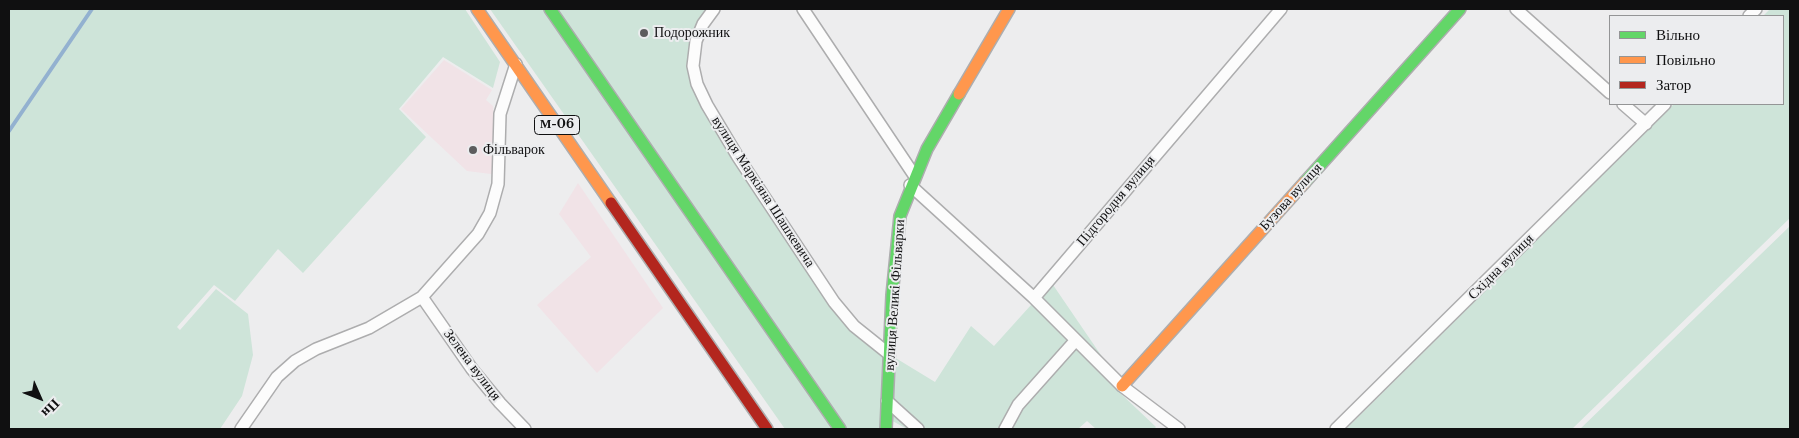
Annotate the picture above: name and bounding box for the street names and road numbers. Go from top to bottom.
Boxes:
street label: вулиця Маркіяна Шашкевича [708,113,818,271]
road number: М-06 [534,116,580,134]
street label: Підгородня вулиця [1073,152,1159,250]
street label: Бузова вулиця [1256,160,1326,234]
street label: вулиця Великі Фільварки [881,219,909,371]
street label: Східна вулиця [1465,231,1537,303]
street label: Зелена вулиця [440,326,504,404]

